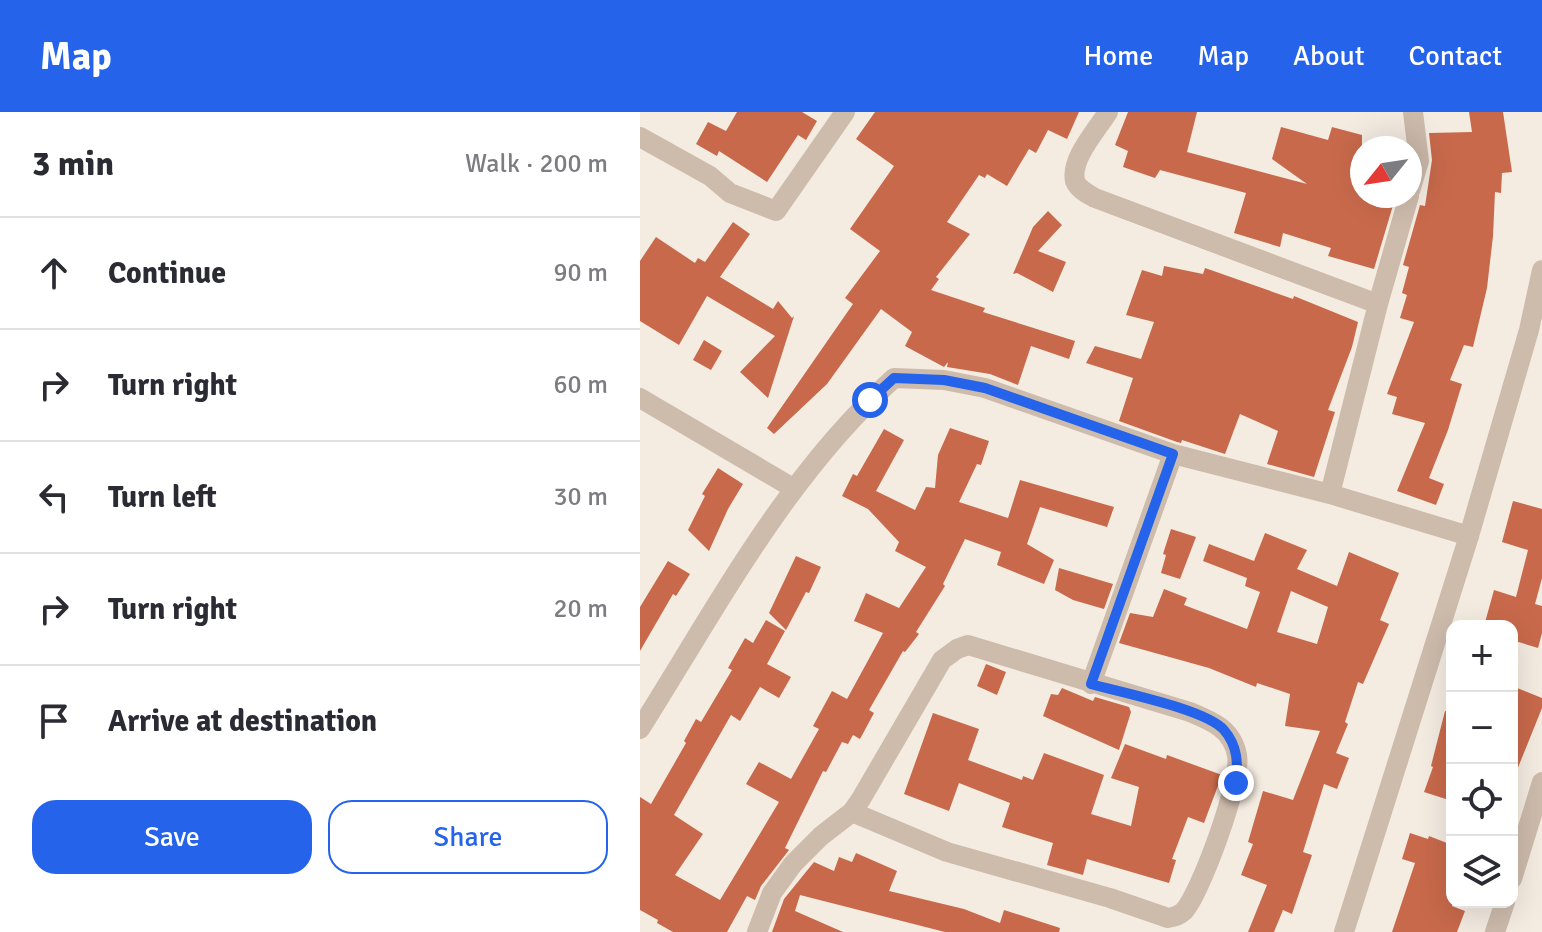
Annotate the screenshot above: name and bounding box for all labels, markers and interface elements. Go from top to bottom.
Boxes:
text: Map [40,33,112,80]
text: Home [1084,39,1153,73]
text: Map [1197,39,1249,73]
text: About [1293,39,1365,73]
text: Contact [1409,39,1502,73]
north arrow [1350,136,1422,208]
text: 3 min [32,143,114,185]
text: Walk · 200 m [465,148,608,180]
icon: ahead [32,251,76,295]
text: Continue [108,255,226,292]
text: 90 m [553,257,608,289]
icon: right [32,363,76,407]
text: Turn right [108,367,237,404]
text: 60 m [553,369,608,401]
route start [852,382,888,418]
icon: left [32,475,76,519]
text: Turn left [108,479,217,516]
text: 30 m [553,481,608,513]
icon: right [32,587,76,631]
text: Turn right [108,591,237,628]
text: 20 m [553,593,608,625]
map controls [1446,620,1518,908]
button: + [1446,620,1518,692]
button: − [1446,692,1518,764]
icon: arrive [32,699,76,743]
text: Arrive at destination [108,703,377,740]
button: locate [1446,764,1518,836]
route end [1218,765,1254,801]
button: Save [32,800,312,874]
button: Share [328,800,608,874]
button: layers [1446,836,1518,908]

